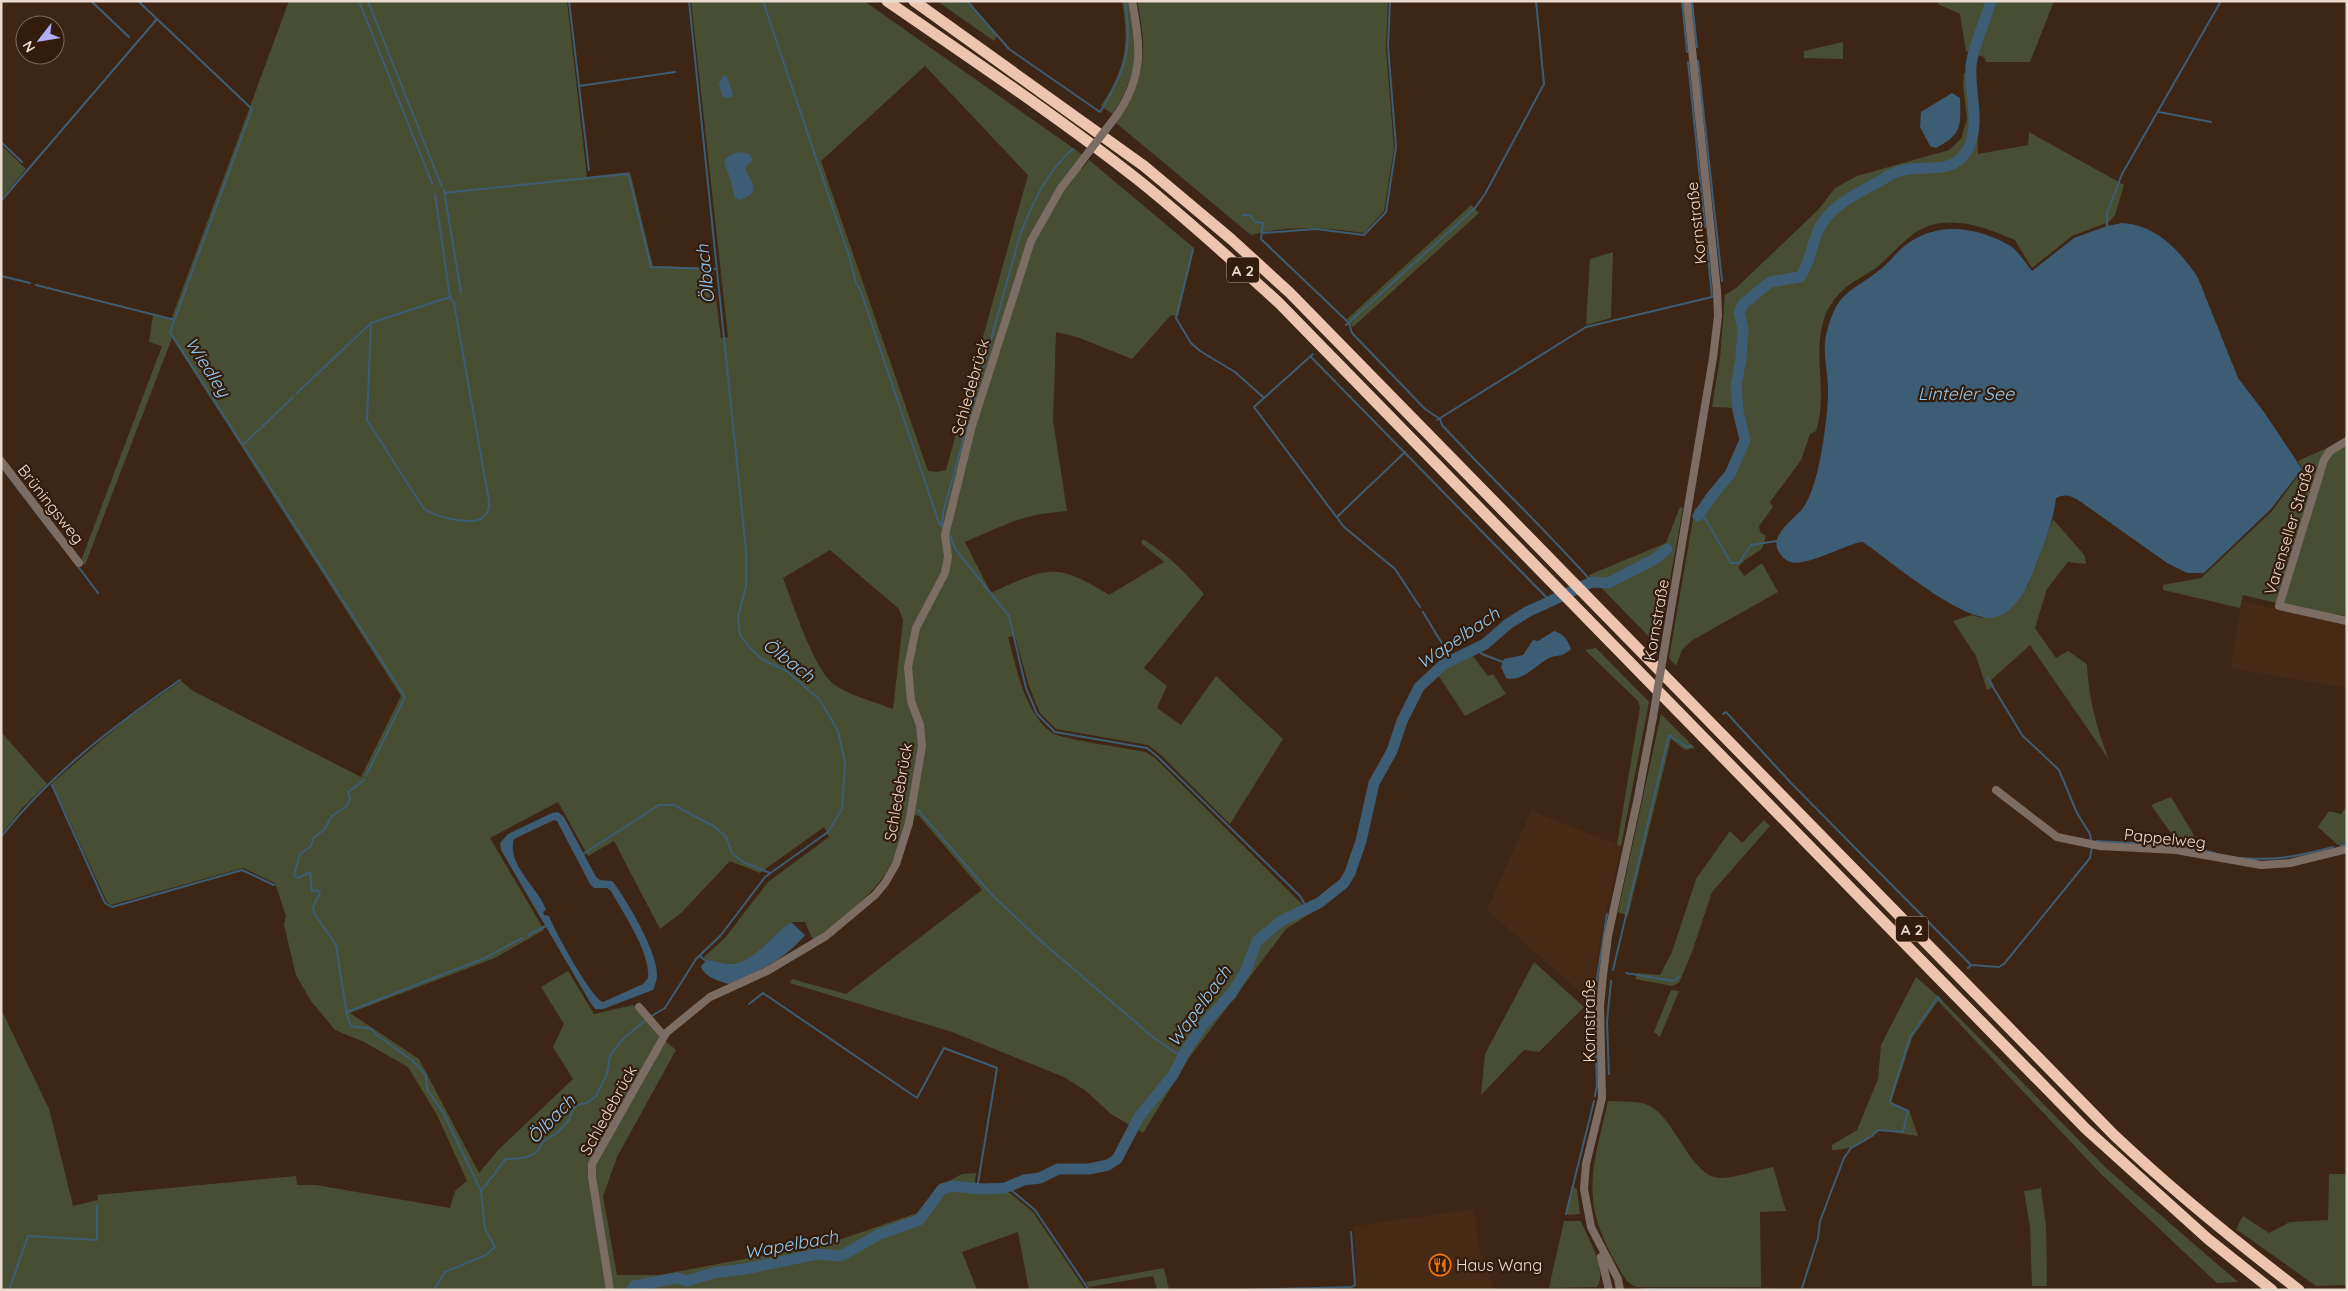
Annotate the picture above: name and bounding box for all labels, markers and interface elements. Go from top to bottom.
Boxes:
north arrow [15,15,65,65]
text: N [18,38,39,56]
street label: Kornstraße [1682,181,1710,265]
water label: Ölbach [690,243,720,305]
road number: A 2 [1227,258,1259,282]
water label: Wiedley [180,333,237,403]
street label: Schledebrück [947,336,993,438]
water label: Linteler See [1918,382,2015,405]
street label: Brüningsweg [14,460,88,548]
street label: Varenseller Straße [2260,461,2318,597]
street label: Kornstraße [1639,577,1673,663]
water label: Wapelbach [1412,602,1504,674]
water label: Ölbach [758,633,820,687]
street label: Schledebrück [880,741,916,843]
street label: Pappelweg [2123,824,2207,852]
road number: A 2 [1896,916,1928,942]
water label: Wapelbach [1162,960,1237,1051]
street label: Kornstraße [1579,980,1599,1062]
street label: Schledebrück [575,1062,641,1158]
water label: Ölbach [522,1089,580,1148]
water label: Wapelbach [742,1224,840,1264]
restaurant icon: Haus Wang [1428,1253,1452,1277]
place label: Haus Wang [1456,1255,1542,1275]

